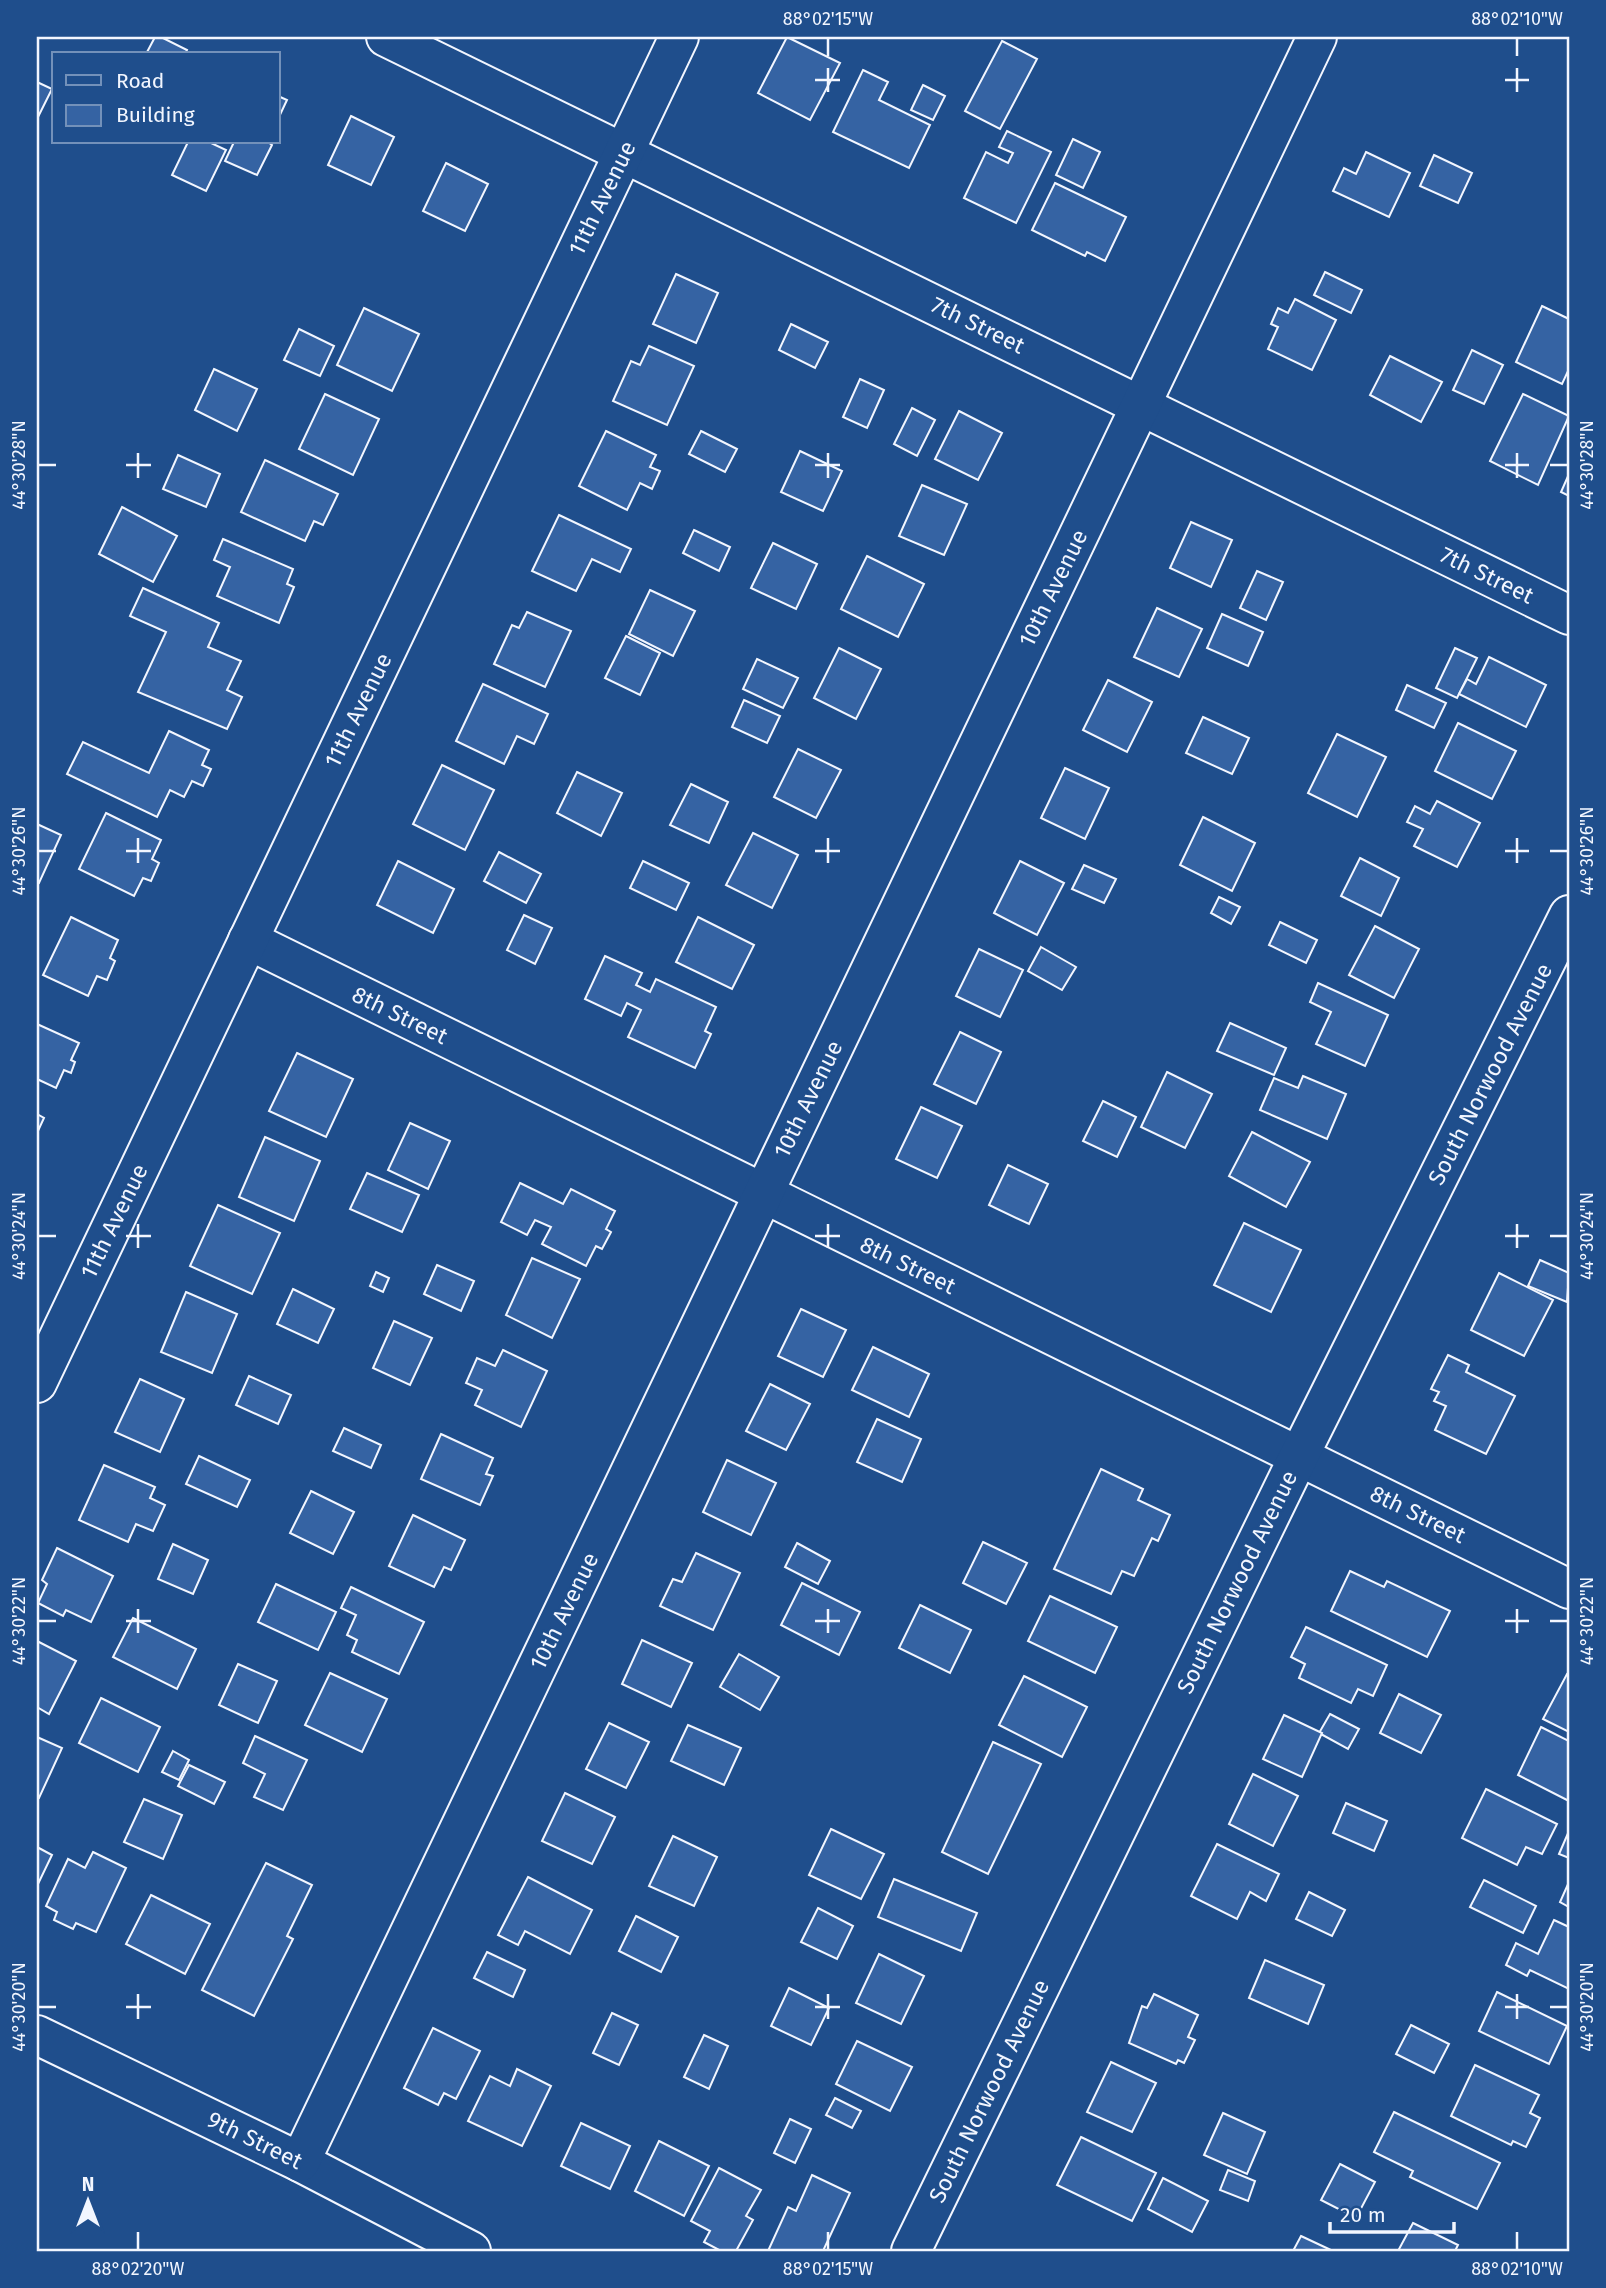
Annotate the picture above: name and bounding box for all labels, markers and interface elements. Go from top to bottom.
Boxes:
text: 88°02'15"W [783,8,873,30]
text: 88°02'10"W [1471,8,1563,30]
legend [52,52,280,144]
text: Road [116,68,164,94]
text: Building [116,102,195,128]
street label: 11th Avenue [562,136,642,260]
street label: 7th Street [927,290,1030,360]
text: 44°30'28"N [8,420,30,510]
text: 44°30'28"N [1576,420,1598,510]
street label: 10th Avenue [1013,525,1093,651]
street label: 7th Street [1436,540,1539,610]
street label: 11th Avenue [318,648,398,772]
text: 44°30'26"N [8,807,30,895]
text: 44°30'26"N [1576,807,1598,895]
street label: South Norwood Avenue [1422,959,1558,1189]
street label: 8th Street [348,980,453,1050]
street label: 10th Avenue [768,1036,848,1162]
street label: 11th Avenue [74,1159,154,1283]
text: 44°30'24"N [8,1192,30,1280]
text: 44°30'24"N [1576,1192,1598,1280]
street label: 8th Street [856,1230,961,1300]
street label: South Norwood Avenue [1171,1466,1303,1698]
street label: 8th Street [1366,1479,1471,1549]
street label: 10th Avenue [524,1548,604,1674]
text: 44°30'22"N [8,1577,30,1665]
text: 44°30'22"N [1576,1577,1598,1665]
text: 44°30'20"N [8,1962,30,2052]
text: 44°30'20"N [1576,1962,1598,2052]
street label: South Norwood Avenue [923,1975,1055,2207]
street label: 9th Street [203,2105,308,2175]
north arrow [52,2166,122,2236]
text: N [82,2173,94,2196]
scale bar [1330,2190,1454,2234]
text: 20 m [1340,2202,1386,2228]
text: 88°02'20"W [92,2258,185,2280]
text: 88°02'15"W [783,2258,873,2280]
text: 88°02'10"W [1471,2258,1563,2280]

